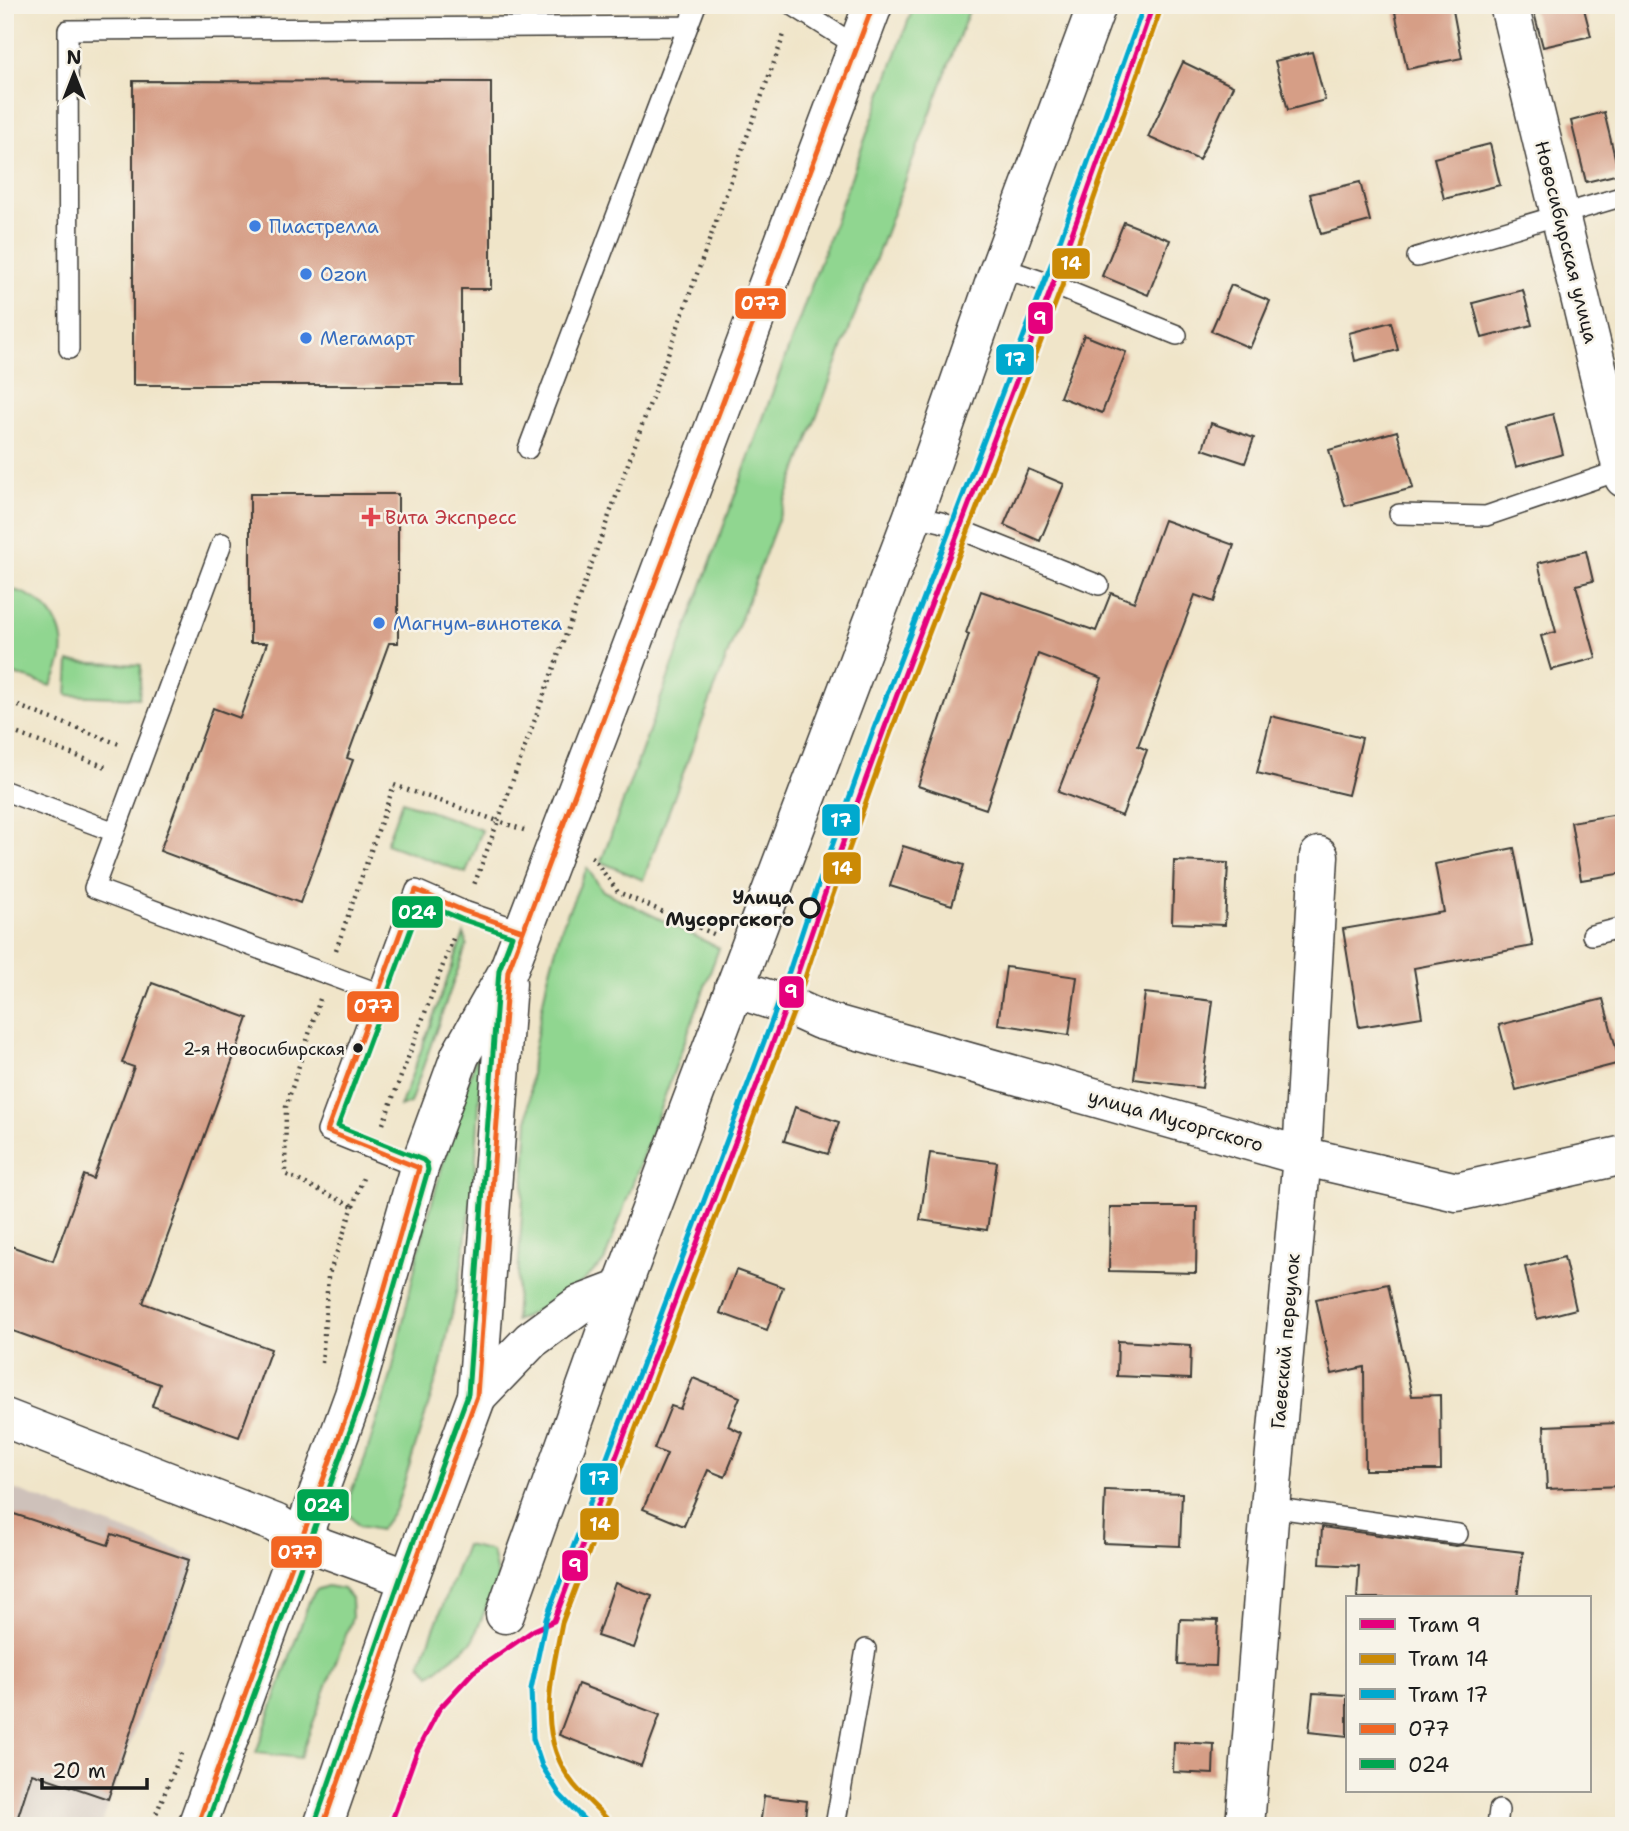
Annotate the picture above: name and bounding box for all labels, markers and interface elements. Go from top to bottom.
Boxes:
north arrow [38,38,108,108]
text: N [66,45,82,70]
street label: Новосибирская улица [1529,138,1604,346]
place label: Пиастрелла [269,214,379,239]
marker: Пиастрелла [247,218,263,234]
line badge: 14 [1051,247,1091,280]
text: 14 [1060,251,1082,276]
place label: Ozon [320,262,367,287]
marker: Ozon [298,266,314,282]
line badge: 077 [734,287,787,320]
text: 077 [741,291,779,316]
line badge: 9 [1027,301,1054,335]
text: 9 [1033,306,1047,331]
place label: Мегамарт [320,326,415,351]
marker: Мегамарт [298,330,314,346]
line badge: 17 [995,343,1035,376]
text: 17 [1004,347,1026,372]
place label: Вита Экспресс [385,505,517,530]
marker: Вита Экспресс [363,509,379,525]
place label: Магнум-винотека [393,611,562,636]
marker: Магнум-винотека [371,615,387,631]
line badge: 17 [821,803,861,837]
text: 17 [830,808,852,833]
line badge: 14 [822,851,862,885]
text: 14 [831,856,853,881]
place label: Улица Мусоргского [665,885,794,932]
line badge: 024 [391,895,444,929]
marker: Улица Мусоргского [800,898,820,918]
text: 024 [398,900,437,925]
line badge: 9 [778,975,805,1009]
text: 9 [784,979,798,1004]
line badge: 077 [346,990,400,1023]
text: 077 [354,994,392,1019]
place label: 2-я Новосибирская [183,1038,345,1060]
marker: 2-я Новосибирская [351,1041,365,1055]
street label: улица Мусоргского [1085,1083,1266,1157]
street label: Гаевский переулок [1265,1252,1306,1430]
line badge: 17 [579,1462,619,1496]
text: 17 [588,1466,610,1491]
line badge: 024 [296,1488,350,1522]
text: 024 [304,1493,343,1518]
line badge: 14 [579,1507,620,1541]
text: 14 [589,1512,611,1537]
line badge: 077 [270,1535,323,1569]
text: 077 [278,1540,316,1565]
line badge: 9 [561,1549,589,1582]
text: 9 [568,1553,582,1578]
legend [1346,1596,1590,1792]
text: Tram 9 [1408,1611,1481,1639]
text: Tram 14 [1408,1645,1488,1673]
text: Tram 17 [1408,1681,1488,1709]
text: 077 [1408,1715,1450,1743]
scale bar [42,1747,147,1791]
text: 024 [1408,1751,1449,1779]
text: 20 m [52,1757,106,1785]

